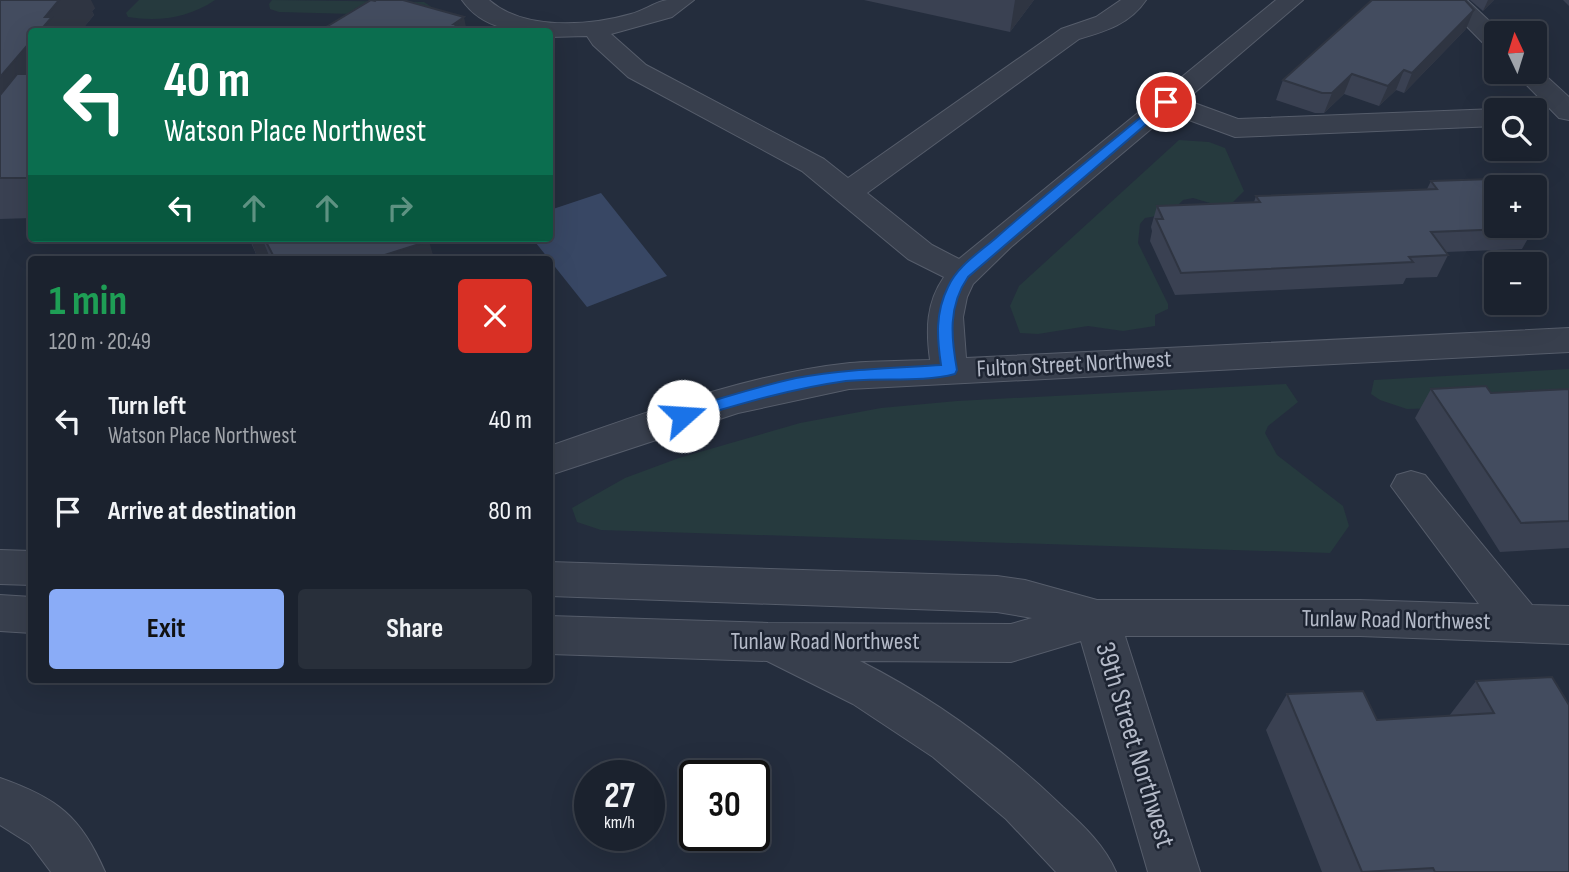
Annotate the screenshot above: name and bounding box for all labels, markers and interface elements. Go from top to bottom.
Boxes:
north arrow [1484,21,1547,84]
map controls [1484,21,1547,315]
text: 40 m [164,52,250,111]
icon: left [49,56,140,147]
pin [1136,72,1196,132]
icon: arrive [1147,83,1185,121]
button: search [1484,98,1547,161]
text: Watson Place Northwest [164,112,426,151]
button: + [1484,175,1547,238]
icon: left [162,189,200,227]
icon: ahead [235,189,273,227]
icon: ahead [308,189,346,227]
icon: right [381,189,419,227]
button: − [1484,252,1547,315]
text: 1 min [49,276,127,327]
button: close [458,279,532,353]
text: 120 m · 20:49 [49,328,151,356]
street label: Fulton Street Northwest [976,344,1172,384]
position arrow [646,379,720,453]
text: Turn left [108,391,186,422]
icon: left [49,402,87,440]
text: 40 m [489,405,532,436]
text: Watson Place Northwest [108,422,297,450]
icon: arrive [49,493,87,531]
text: Arrive at destination [108,496,296,527]
text: 80 m [488,496,532,527]
button: Exit [49,589,284,669]
button: Share [298,589,532,669]
street label: Tunlaw Road Northwest [1301,604,1491,636]
street label: Tunlaw Road Northwest [731,627,919,656]
street label: 39th Street Northwest [1088,638,1182,852]
speed limit sign: 30 [679,760,770,851]
text: 27 [604,775,635,818]
text: km/h [604,812,635,833]

